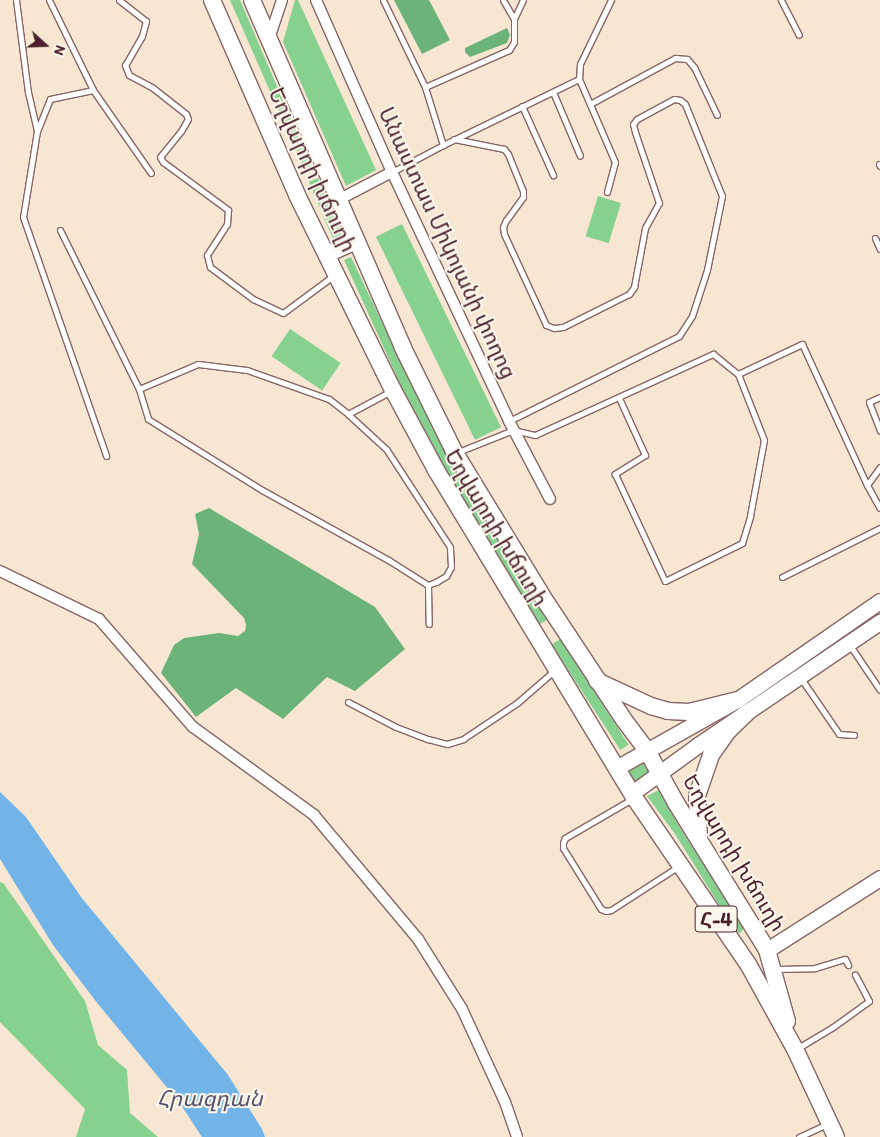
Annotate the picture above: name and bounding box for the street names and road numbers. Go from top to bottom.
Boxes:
street label: Եղվարդի խճուղի [263,84,361,256]
street label: Անաստաս Միկոյանի փողոց [373,103,521,383]
street label: Եղվարդի խճուղի [439,445,553,611]
street label: Եղվարդի խճուղի [677,770,791,936]
road number: Հ-4 [694,902,738,936]

